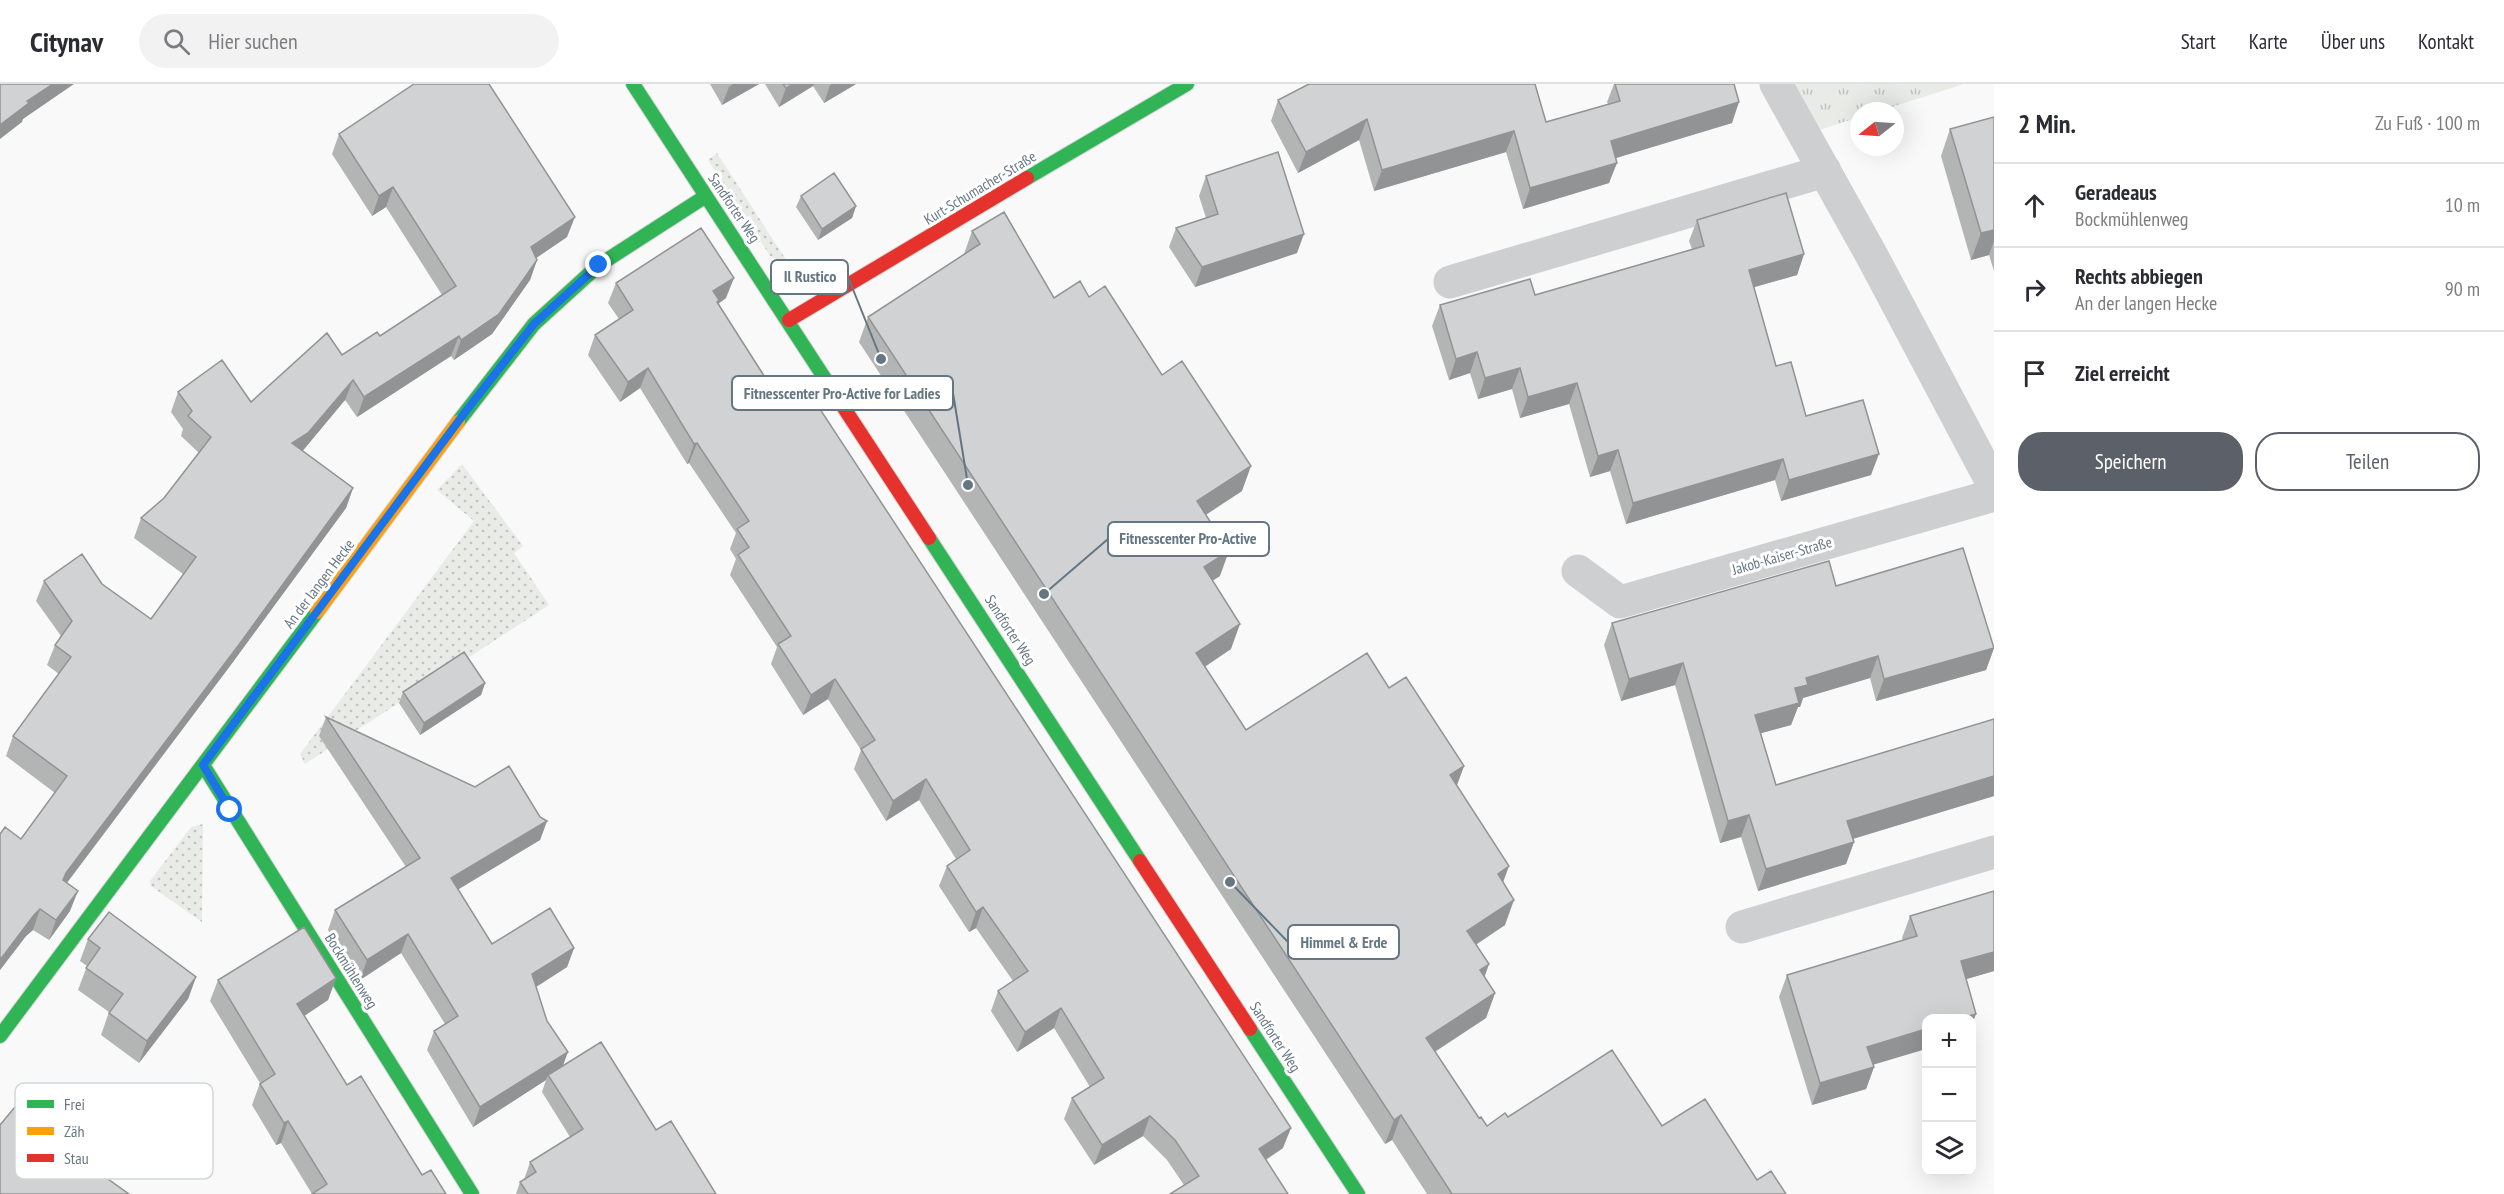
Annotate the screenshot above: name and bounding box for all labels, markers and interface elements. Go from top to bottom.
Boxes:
search box [139,14,559,68]
text: Citynav [30,23,103,60]
icon: search [160,25,193,58]
text: Hier suchen [208,27,298,55]
text: Start [2181,28,2216,55]
text: Karte [2249,28,2288,55]
text: Über uns [2321,28,2385,55]
text: Kontakt [2418,28,2474,55]
north arrow [1850,102,1904,156]
text: 2 Min. [2018,107,2076,140]
text: Zu Fuß · 100 m [2375,110,2480,136]
street label: Kurt-Schumacher-Straße [920,147,1039,229]
street label: Sandforter Weg [704,169,765,246]
text: Geradeaus [2075,178,2157,206]
icon: ahead [2018,189,2051,222]
text: 10 m [2445,192,2480,218]
text: Bockmühlenweg [2075,206,2189,232]
route end [585,251,611,277]
callout: Il Rustico [771,260,848,294]
text: Rechts abbiegen [2075,262,2203,290]
text: Il Rustico [784,266,836,286]
icon: right [2018,273,2051,306]
text: 90 m [2445,276,2480,302]
text: An der langen Hecke [2075,290,2217,316]
icon: arrive [2018,357,2051,390]
text: Ziel erreicht [2075,359,2170,387]
callout: Fitnesscenter Pro-Active for Ladies [732,376,953,410]
text: Fitnesscenter Pro-Active for Ladies [744,383,941,403]
button: Speichern [2018,432,2243,491]
button: Teilen [2255,432,2480,491]
callout: Fitnesscenter Pro-Active [1108,522,1269,556]
text: Fitnesscenter Pro-Active [1119,528,1257,548]
street label: Jakob-Kaiser-Straße [1729,532,1834,579]
street label: An der langen Hecke [279,535,358,632]
street label: Sandforter Weg [981,591,1040,668]
route start [216,796,242,822]
callout: Himmel & Erde [1288,925,1399,959]
street label: Bockmühlenweg [321,930,382,1012]
text: Himmel & Erde [1301,932,1388,952]
street label: Sandforter Weg [1246,998,1305,1075]
map controls [1922,1014,1976,1176]
button: + [1922,1014,1976,1068]
button: − [1922,1068,1976,1122]
legend [15,1083,213,1179]
text: Frei [64,1094,85,1114]
text: Zäh [64,1121,84,1141]
button: layers [1922,1122,1976,1176]
text: Stau [64,1148,89,1168]

